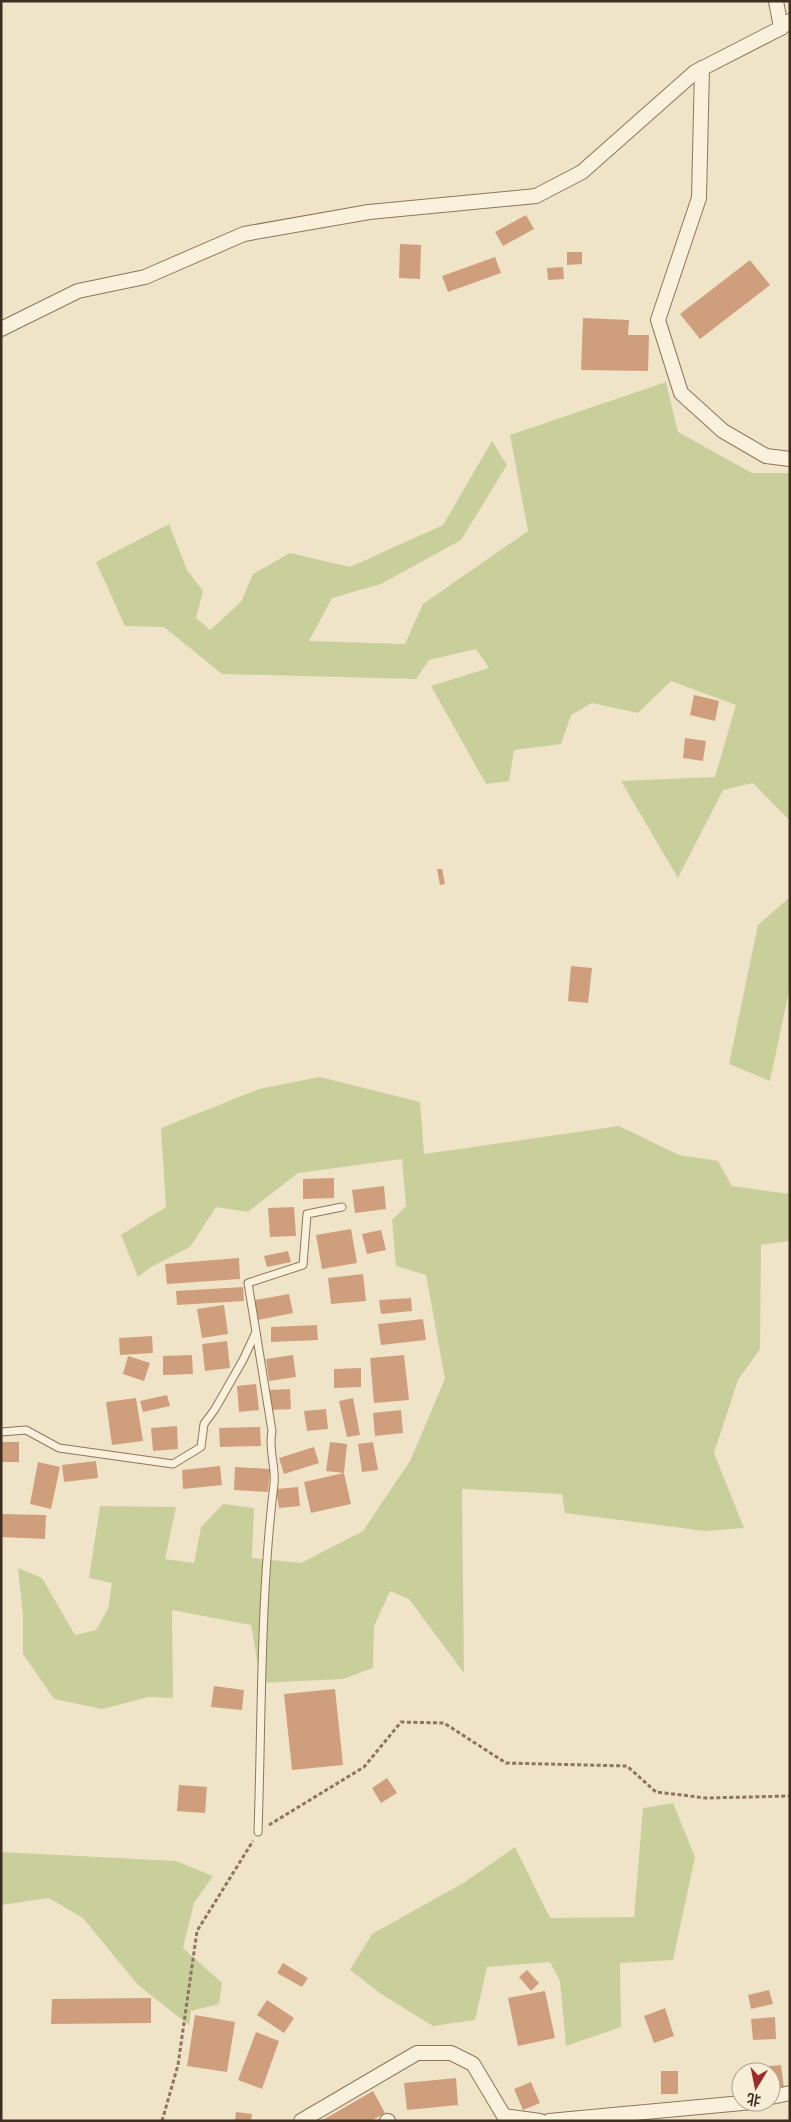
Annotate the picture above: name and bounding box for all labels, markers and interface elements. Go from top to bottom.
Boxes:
north arrow [731,2062,781,2112]
text: 北 [745,2090,762,2112]

